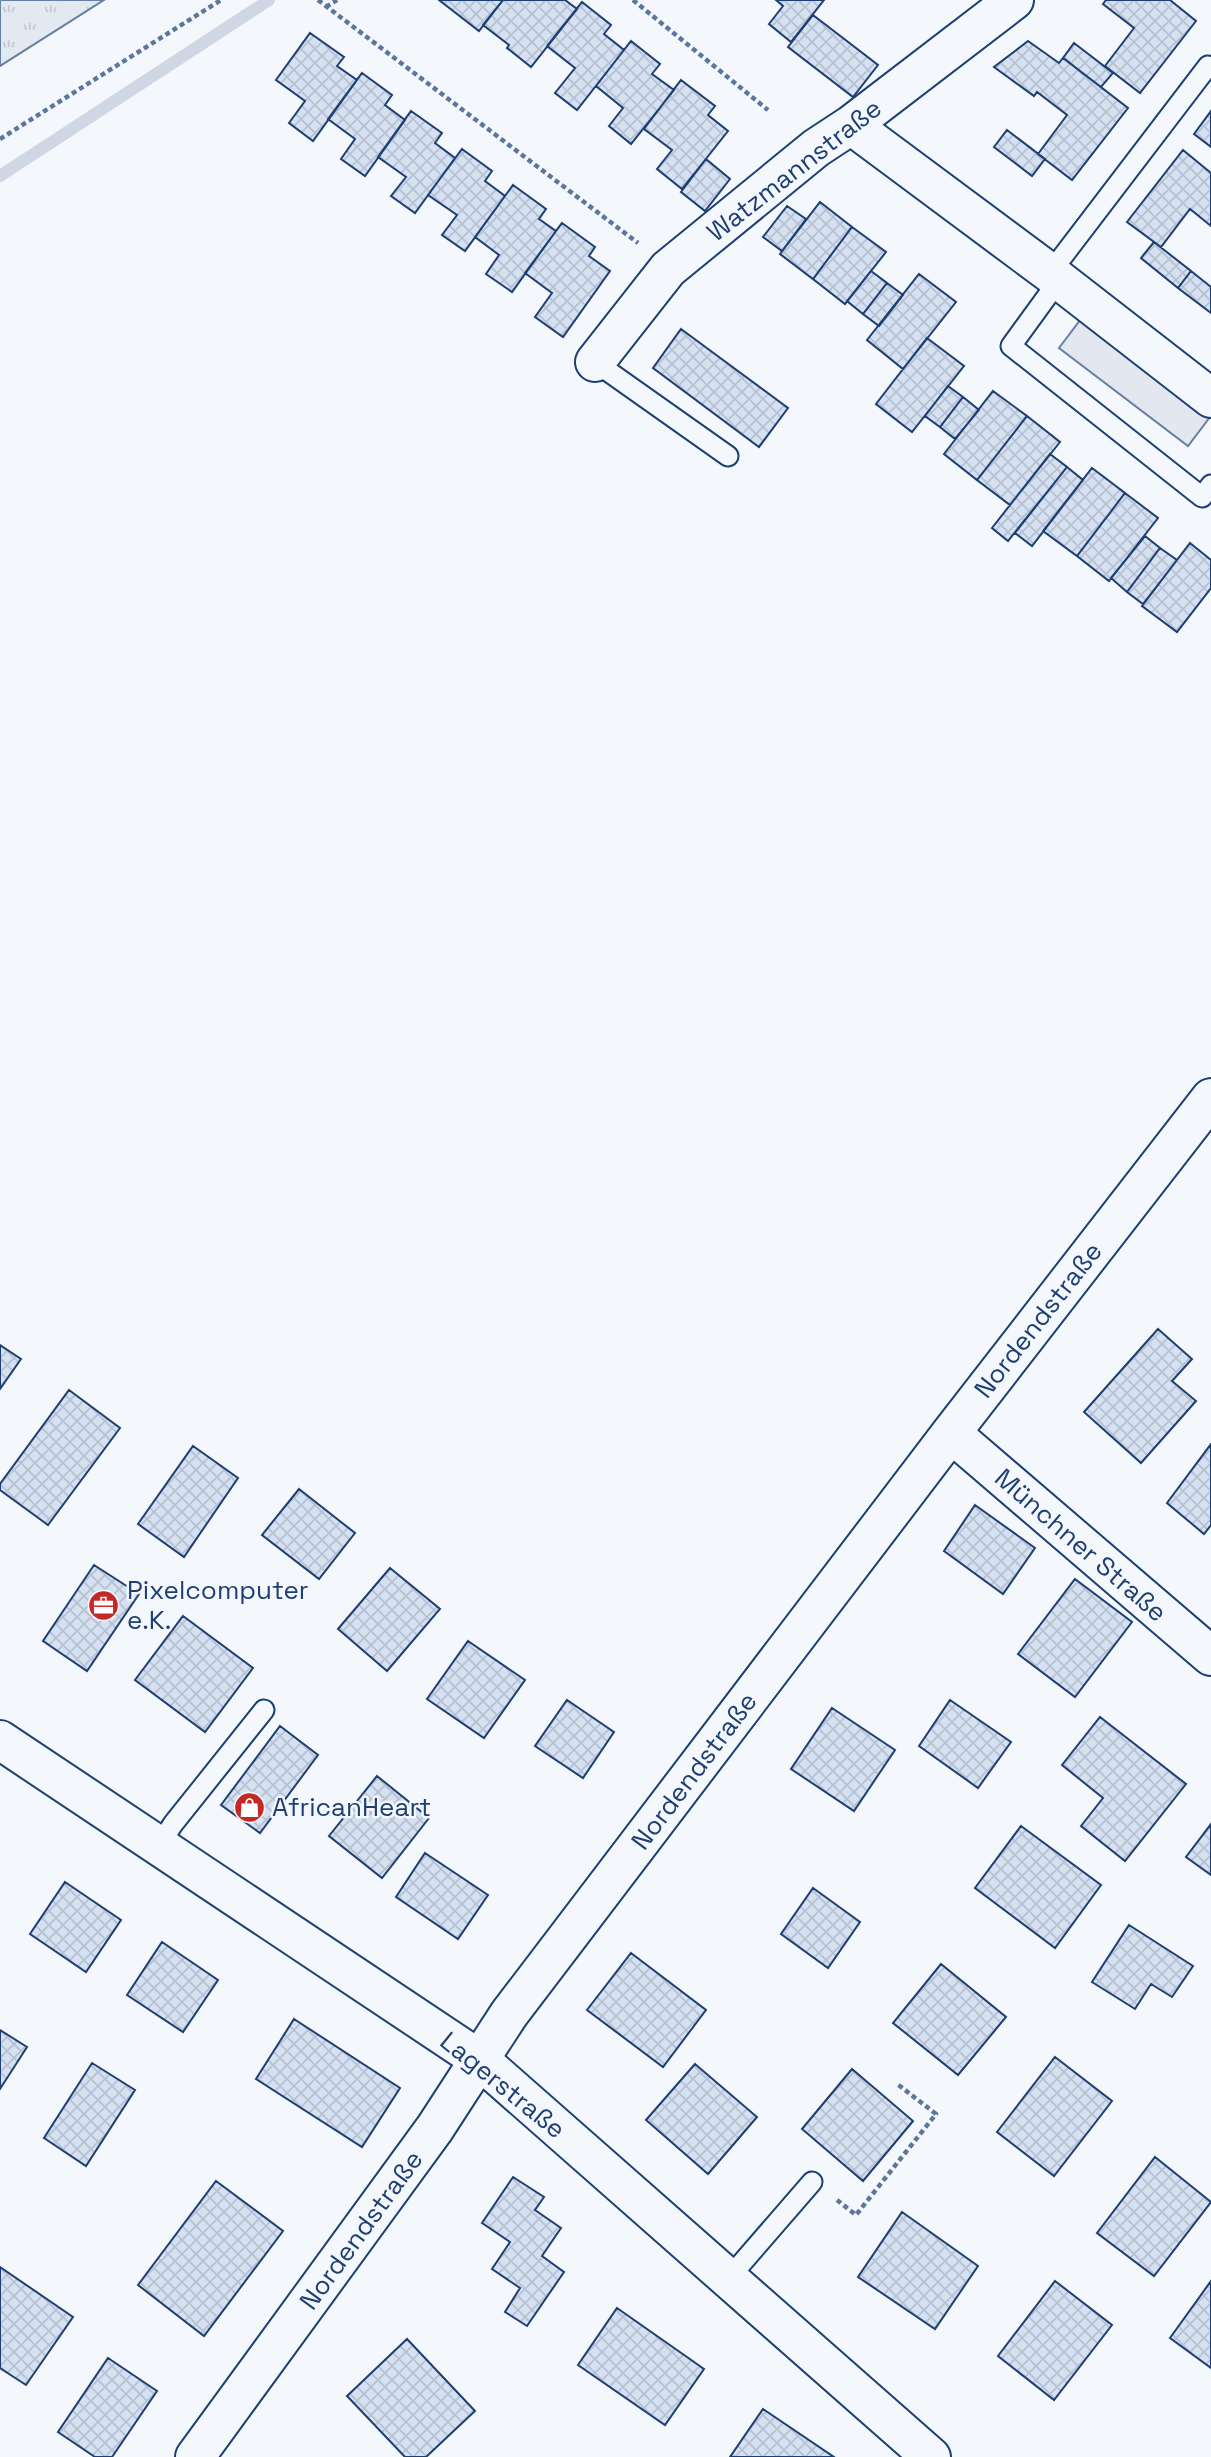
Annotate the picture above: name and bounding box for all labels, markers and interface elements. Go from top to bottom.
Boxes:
street label: Watzmannstraße [700,91,888,249]
street label: Nordendstraße [966,1235,1110,1405]
street label: Münchner Straße [988,1461,1174,1629]
place label: Pixelcomputer e.K. [127,1573,309,1637]
office icon: Pixelcomputer e.K. [87,1588,121,1622]
street label: Nordendstraße [624,1685,764,1857]
shop icon: AfricanHeart [232,1790,266,1824]
place label: AfricanHeart [272,1790,431,1824]
street label: Lagerstraße [433,2024,573,2146]
street label: Nordendstraße [292,2144,430,2316]

